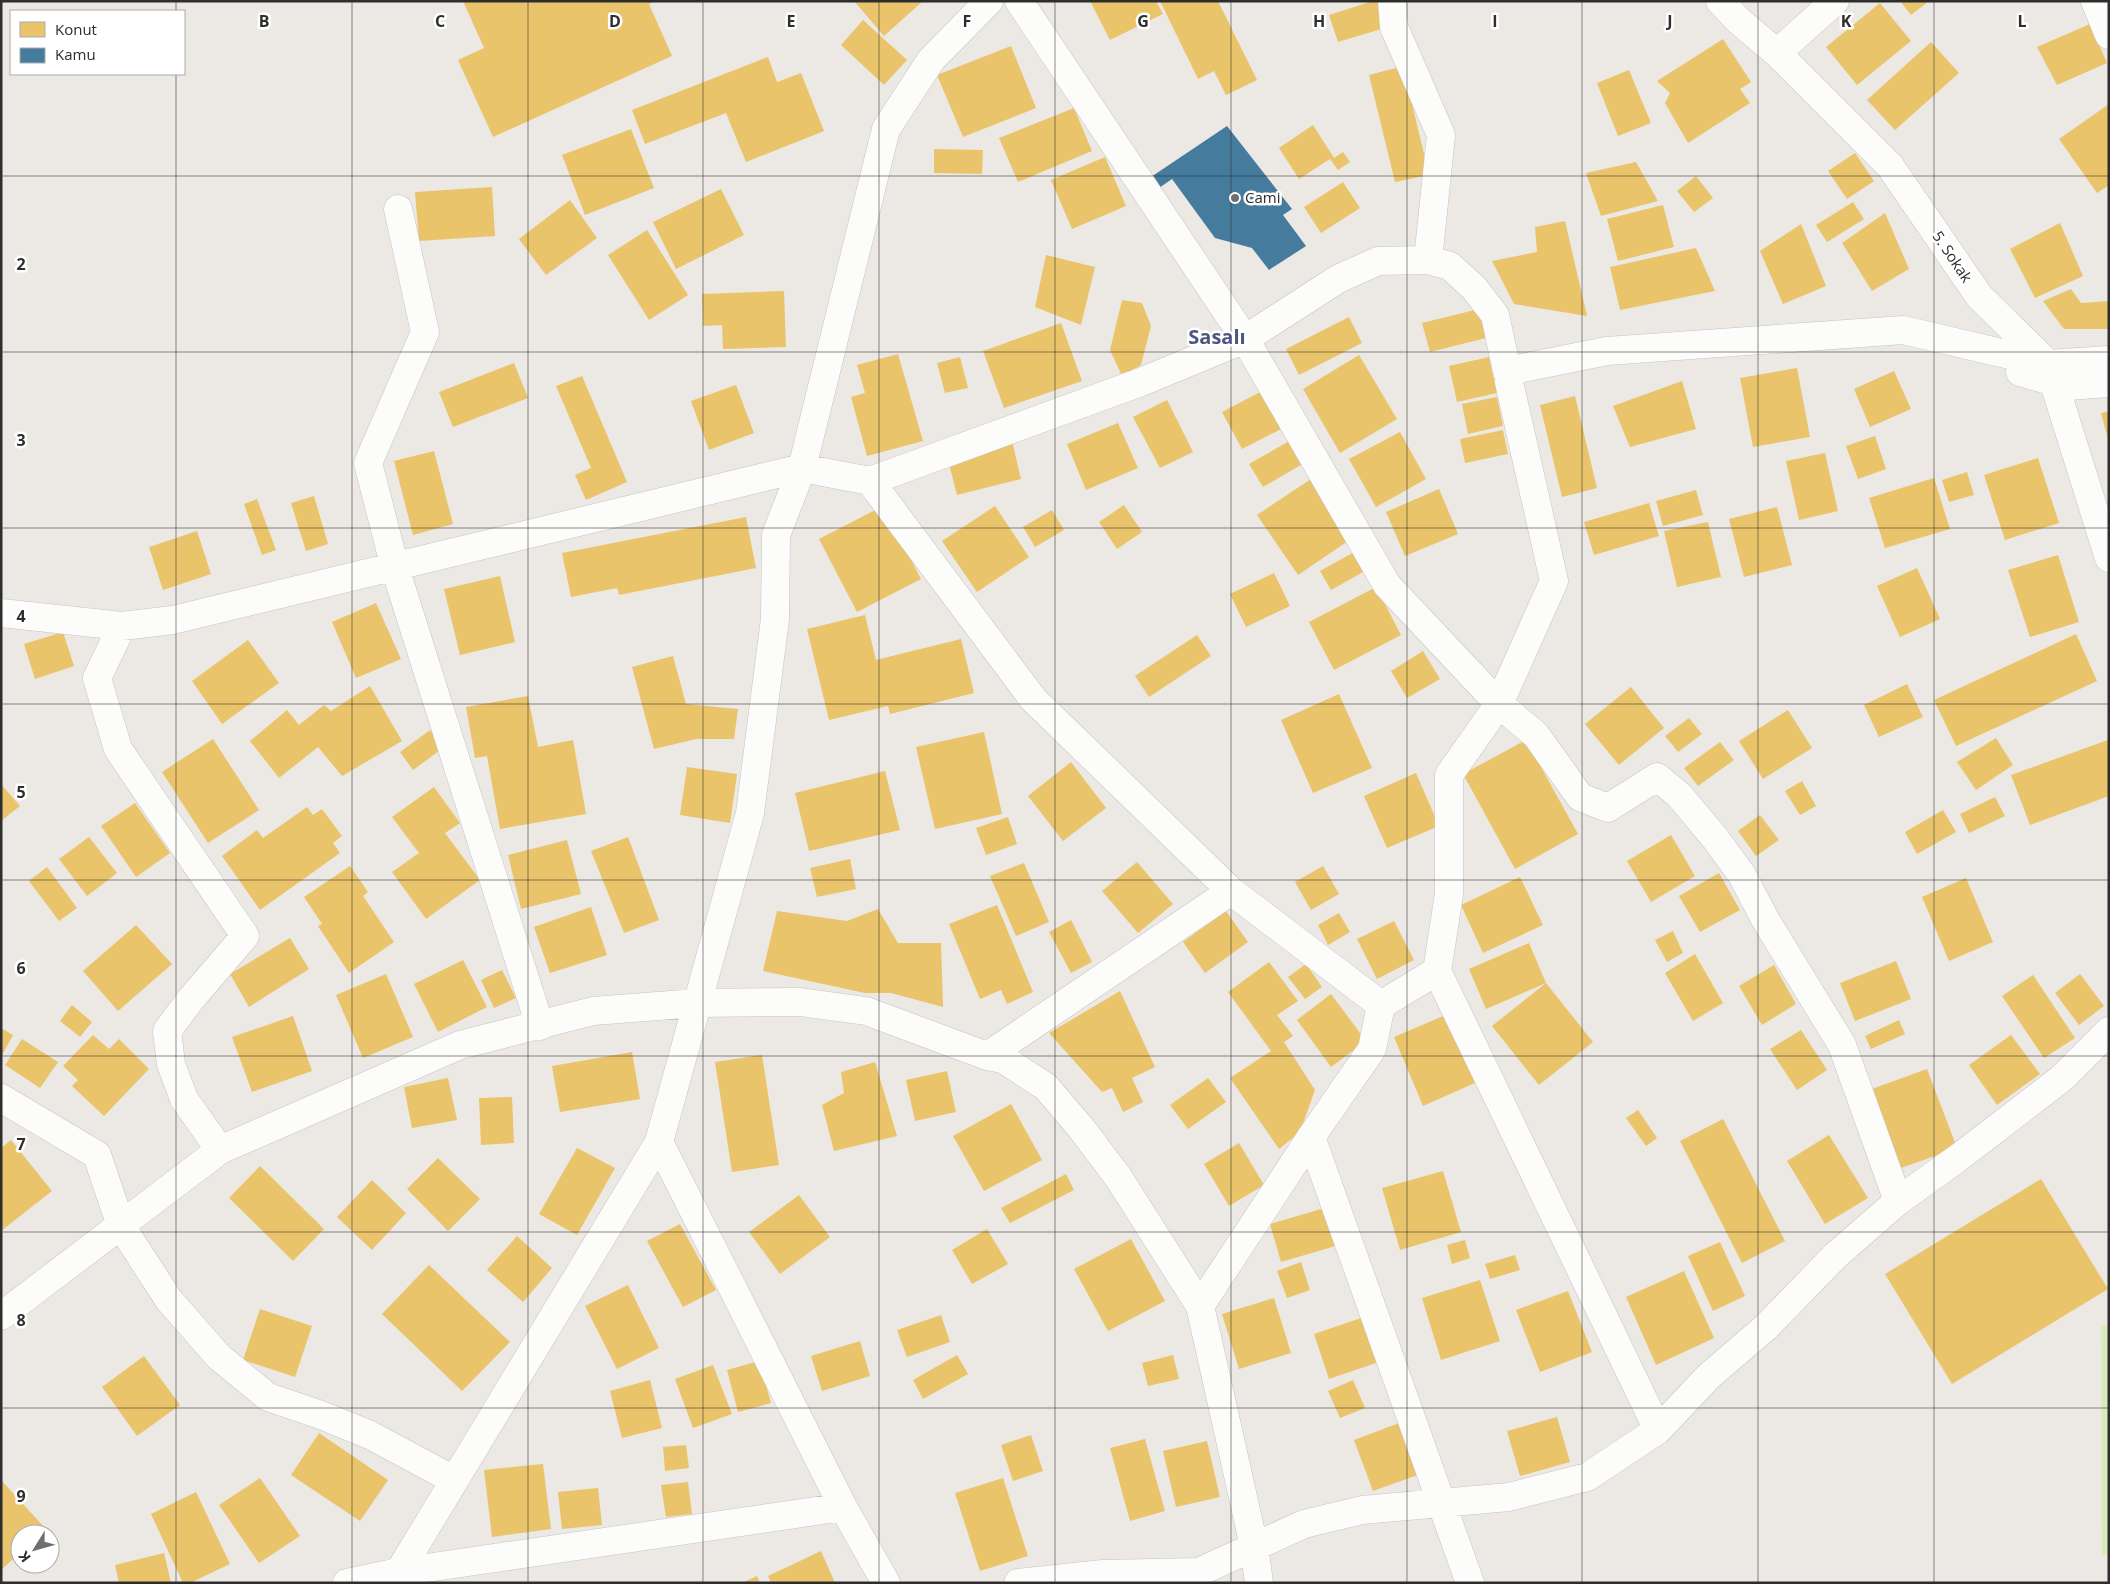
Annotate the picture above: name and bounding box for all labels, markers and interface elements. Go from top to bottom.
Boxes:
legend [10,10,185,75]
text: B [259,10,269,32]
text: C [435,10,445,32]
text: D [609,10,621,32]
text: E [787,10,796,32]
text: F [963,10,971,32]
text: G [1137,10,1149,32]
text: H [1313,10,1325,32]
text: I [1492,10,1498,32]
text: J [1665,10,1673,32]
text: K [1841,10,1852,32]
text: L [2017,10,2027,32]
text: Konut [55,19,97,39]
text: Kamu [55,44,96,64]
place label: Cami [1245,187,1280,207]
marker: Cami [1229,192,1241,204]
street label: 5. Sokak [1928,227,1977,286]
text: 2 [16,253,26,275]
district label: Sasalı [1188,323,1246,350]
text: 3 [16,429,26,451]
text: 4 [16,605,26,627]
text: 5 [16,781,26,803]
text: 6 [16,957,26,979]
text: 7 [16,1133,26,1155]
text: 8 [16,1309,26,1331]
text: 9 [16,1485,26,1507]
north arrow [10,1524,60,1574]
text: K [13,1547,35,1567]

